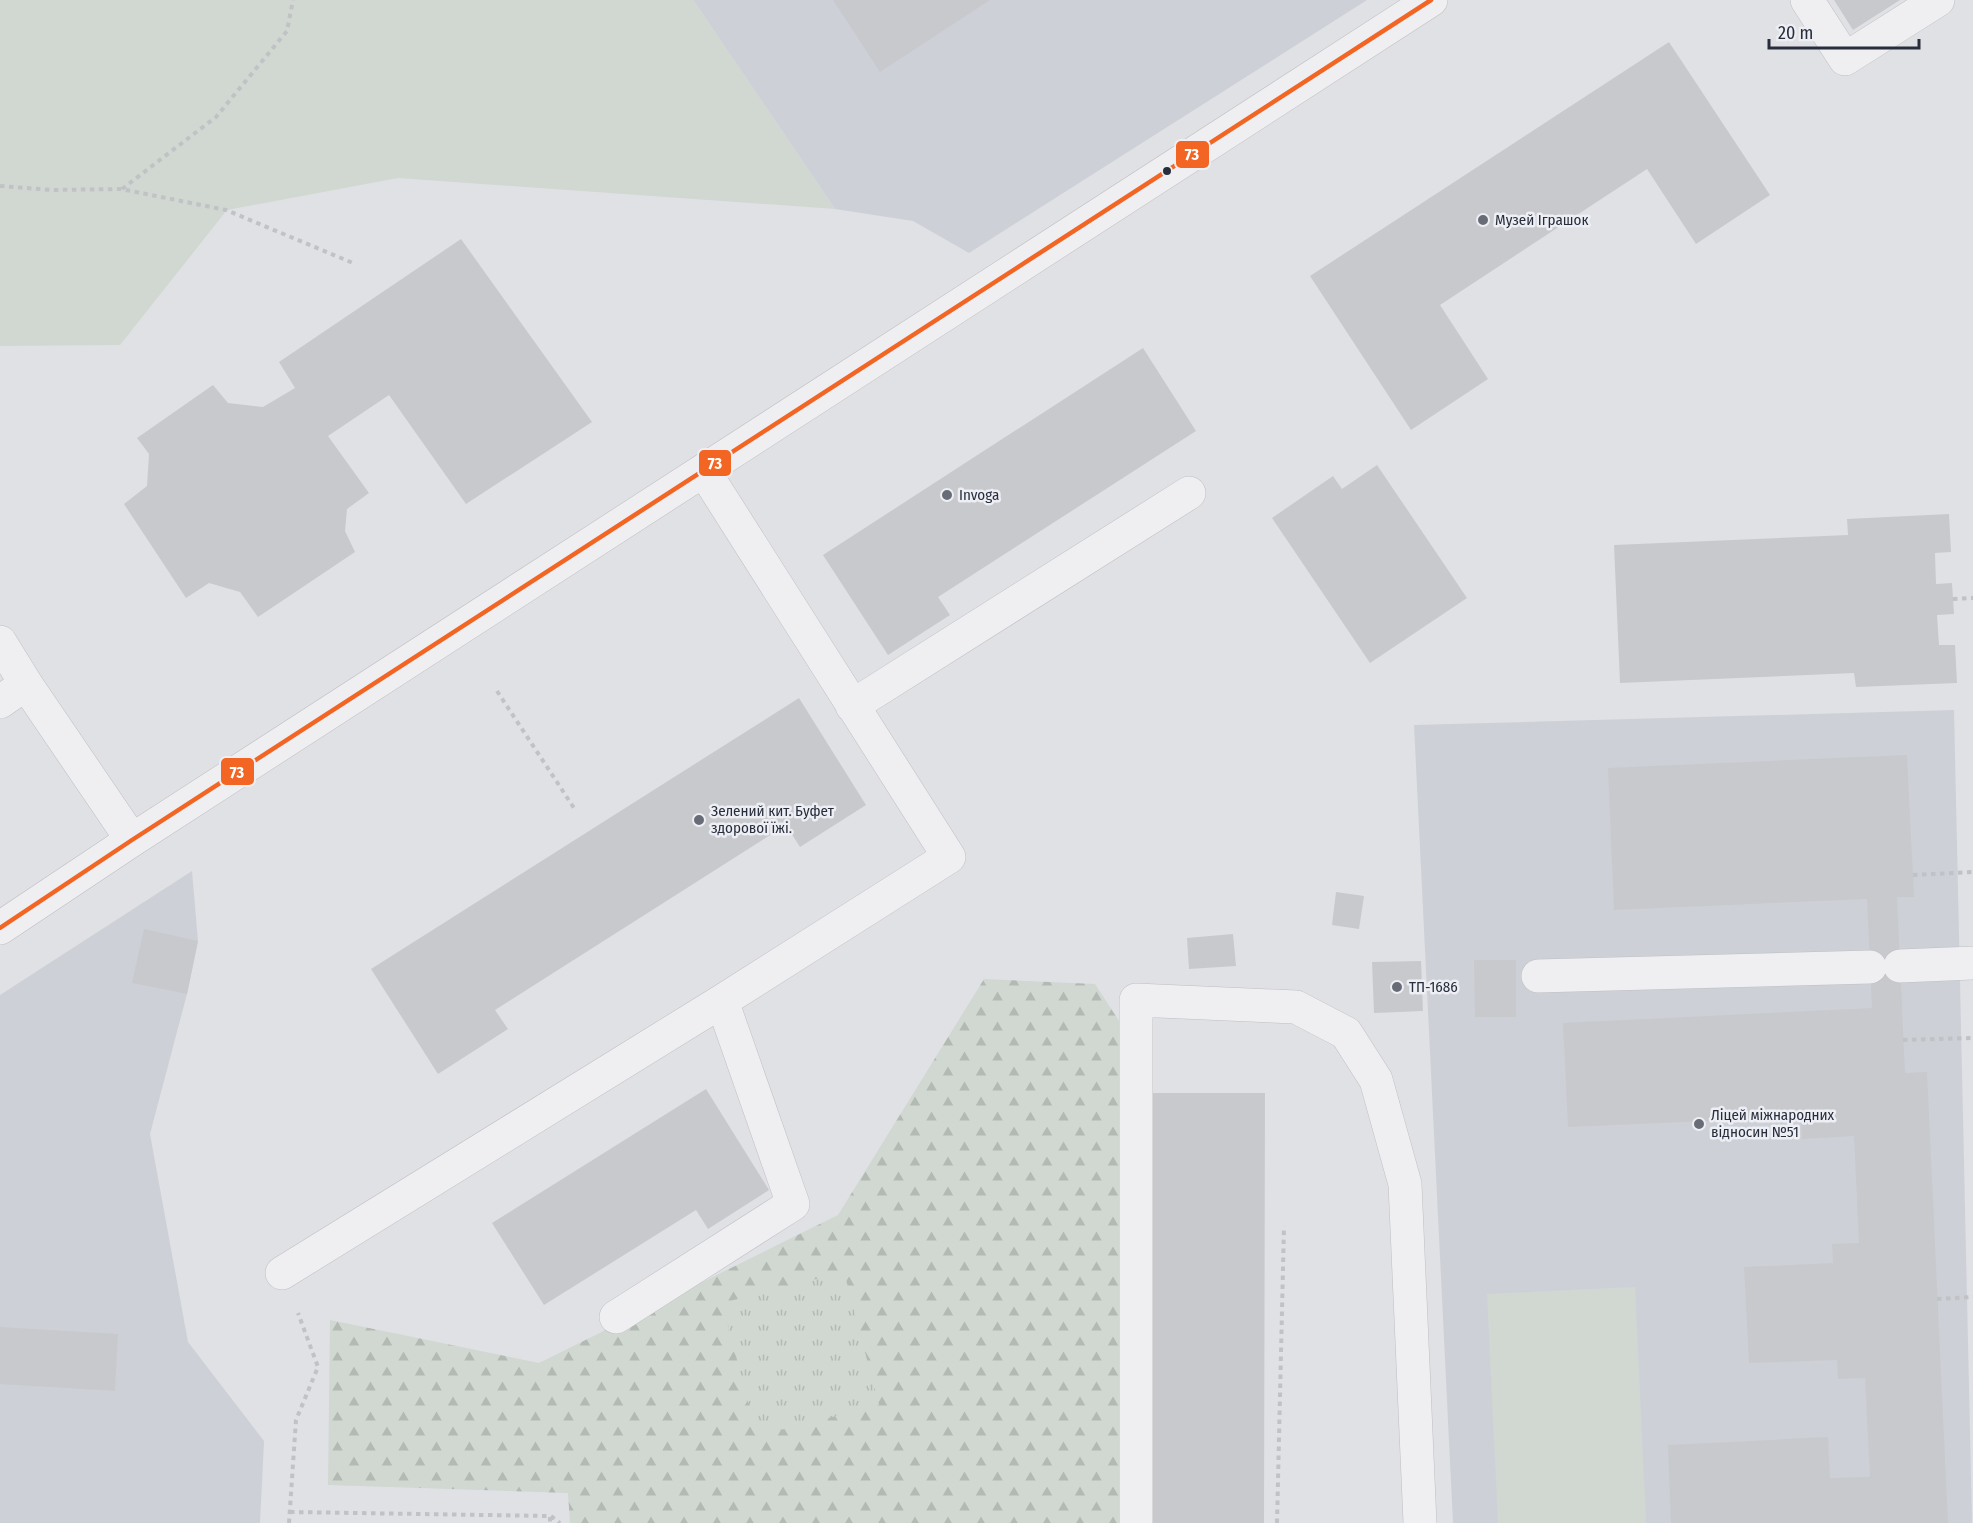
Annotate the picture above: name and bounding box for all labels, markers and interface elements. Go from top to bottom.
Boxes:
scale bar [1769,12,1919,50]
text: 20 m [1778,22,1813,44]
line badge: 73 [1175,140,1210,169]
text: 73 [1185,145,1200,164]
unlabelled marker [1161,165,1173,177]
place label: Музей Іграшок [1495,211,1588,229]
marker: Музей Іграшок [1476,213,1490,227]
line badge: 73 [698,449,732,477]
text: 73 [708,454,723,473]
place label: Invoga [959,486,999,504]
marker: Invoga [940,488,954,502]
line badge: 73 [220,757,255,786]
text: 73 [230,763,245,782]
place label: Зелений кит. Буфет здорової їжі. [711,802,835,837]
marker: Зелений кит. Буфет здорової їжі. [692,813,706,827]
place label: ТП-1686 [1409,978,1458,996]
marker: ТП-1686 [1390,980,1404,994]
place label: Ліцей міжнародних відносин №51 [1711,1106,1835,1141]
marker: Ліцей міжнародних відносин №51 [1692,1117,1706,1131]

